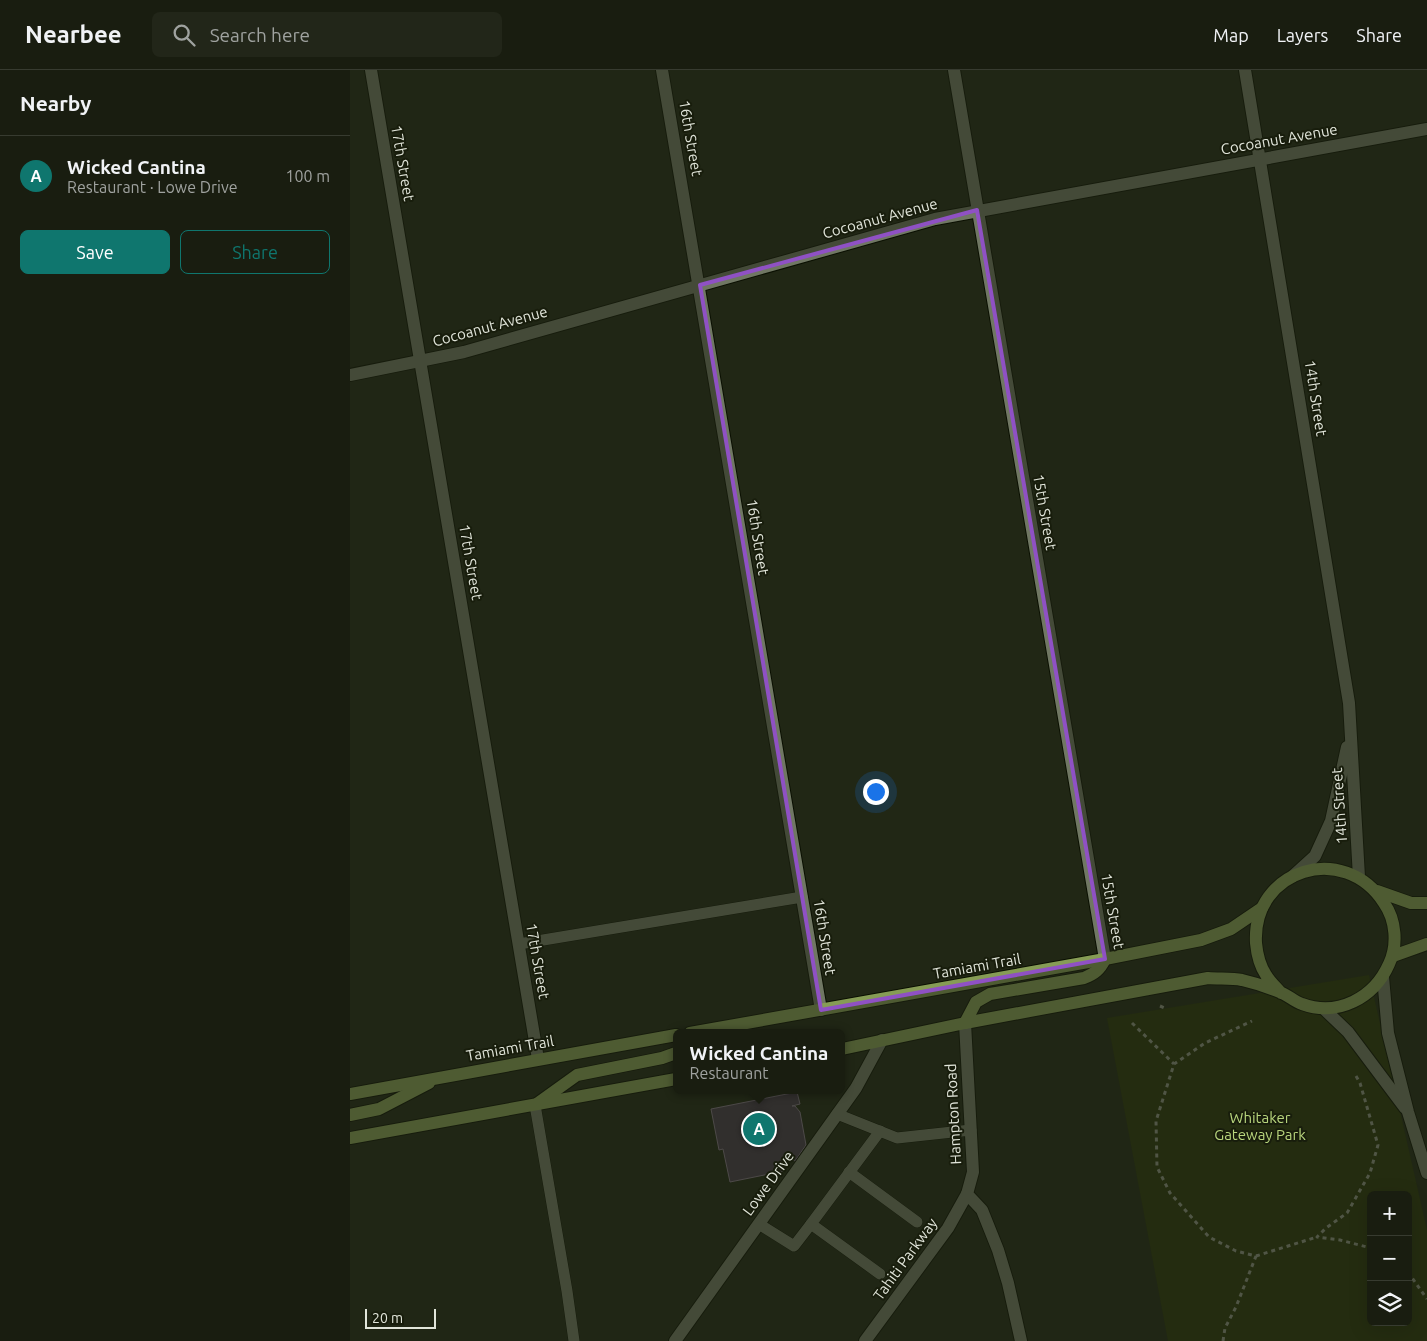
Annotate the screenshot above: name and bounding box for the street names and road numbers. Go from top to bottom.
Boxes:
street label: 16th Street [676,99,706,177]
street label: Cocoanut Avenue [1219,120,1339,158]
street label: 17th Street [388,124,418,202]
street label: Cocoanut Avenue [821,194,939,242]
street label: Cocoanut Avenue [431,302,549,350]
street label: 14th Street [1302,359,1330,437]
street label: 15th Street [1030,473,1060,551]
street label: 16th Street [744,498,772,576]
street label: 17th Street [456,523,486,601]
street label: 14th Street [1328,767,1350,845]
street label: 15th Street [1098,872,1128,950]
street label: 16th Street [811,898,839,976]
street label: 17th Street [523,922,553,1000]
street label: Tamiami Trail [932,950,1022,982]
street label: Tamiami Trail [465,1032,555,1064]
street label: Hampton Road [942,1063,964,1165]
street label: Lowe Drive [739,1148,797,1218]
street label: Tahiti Parkway [870,1215,940,1303]

